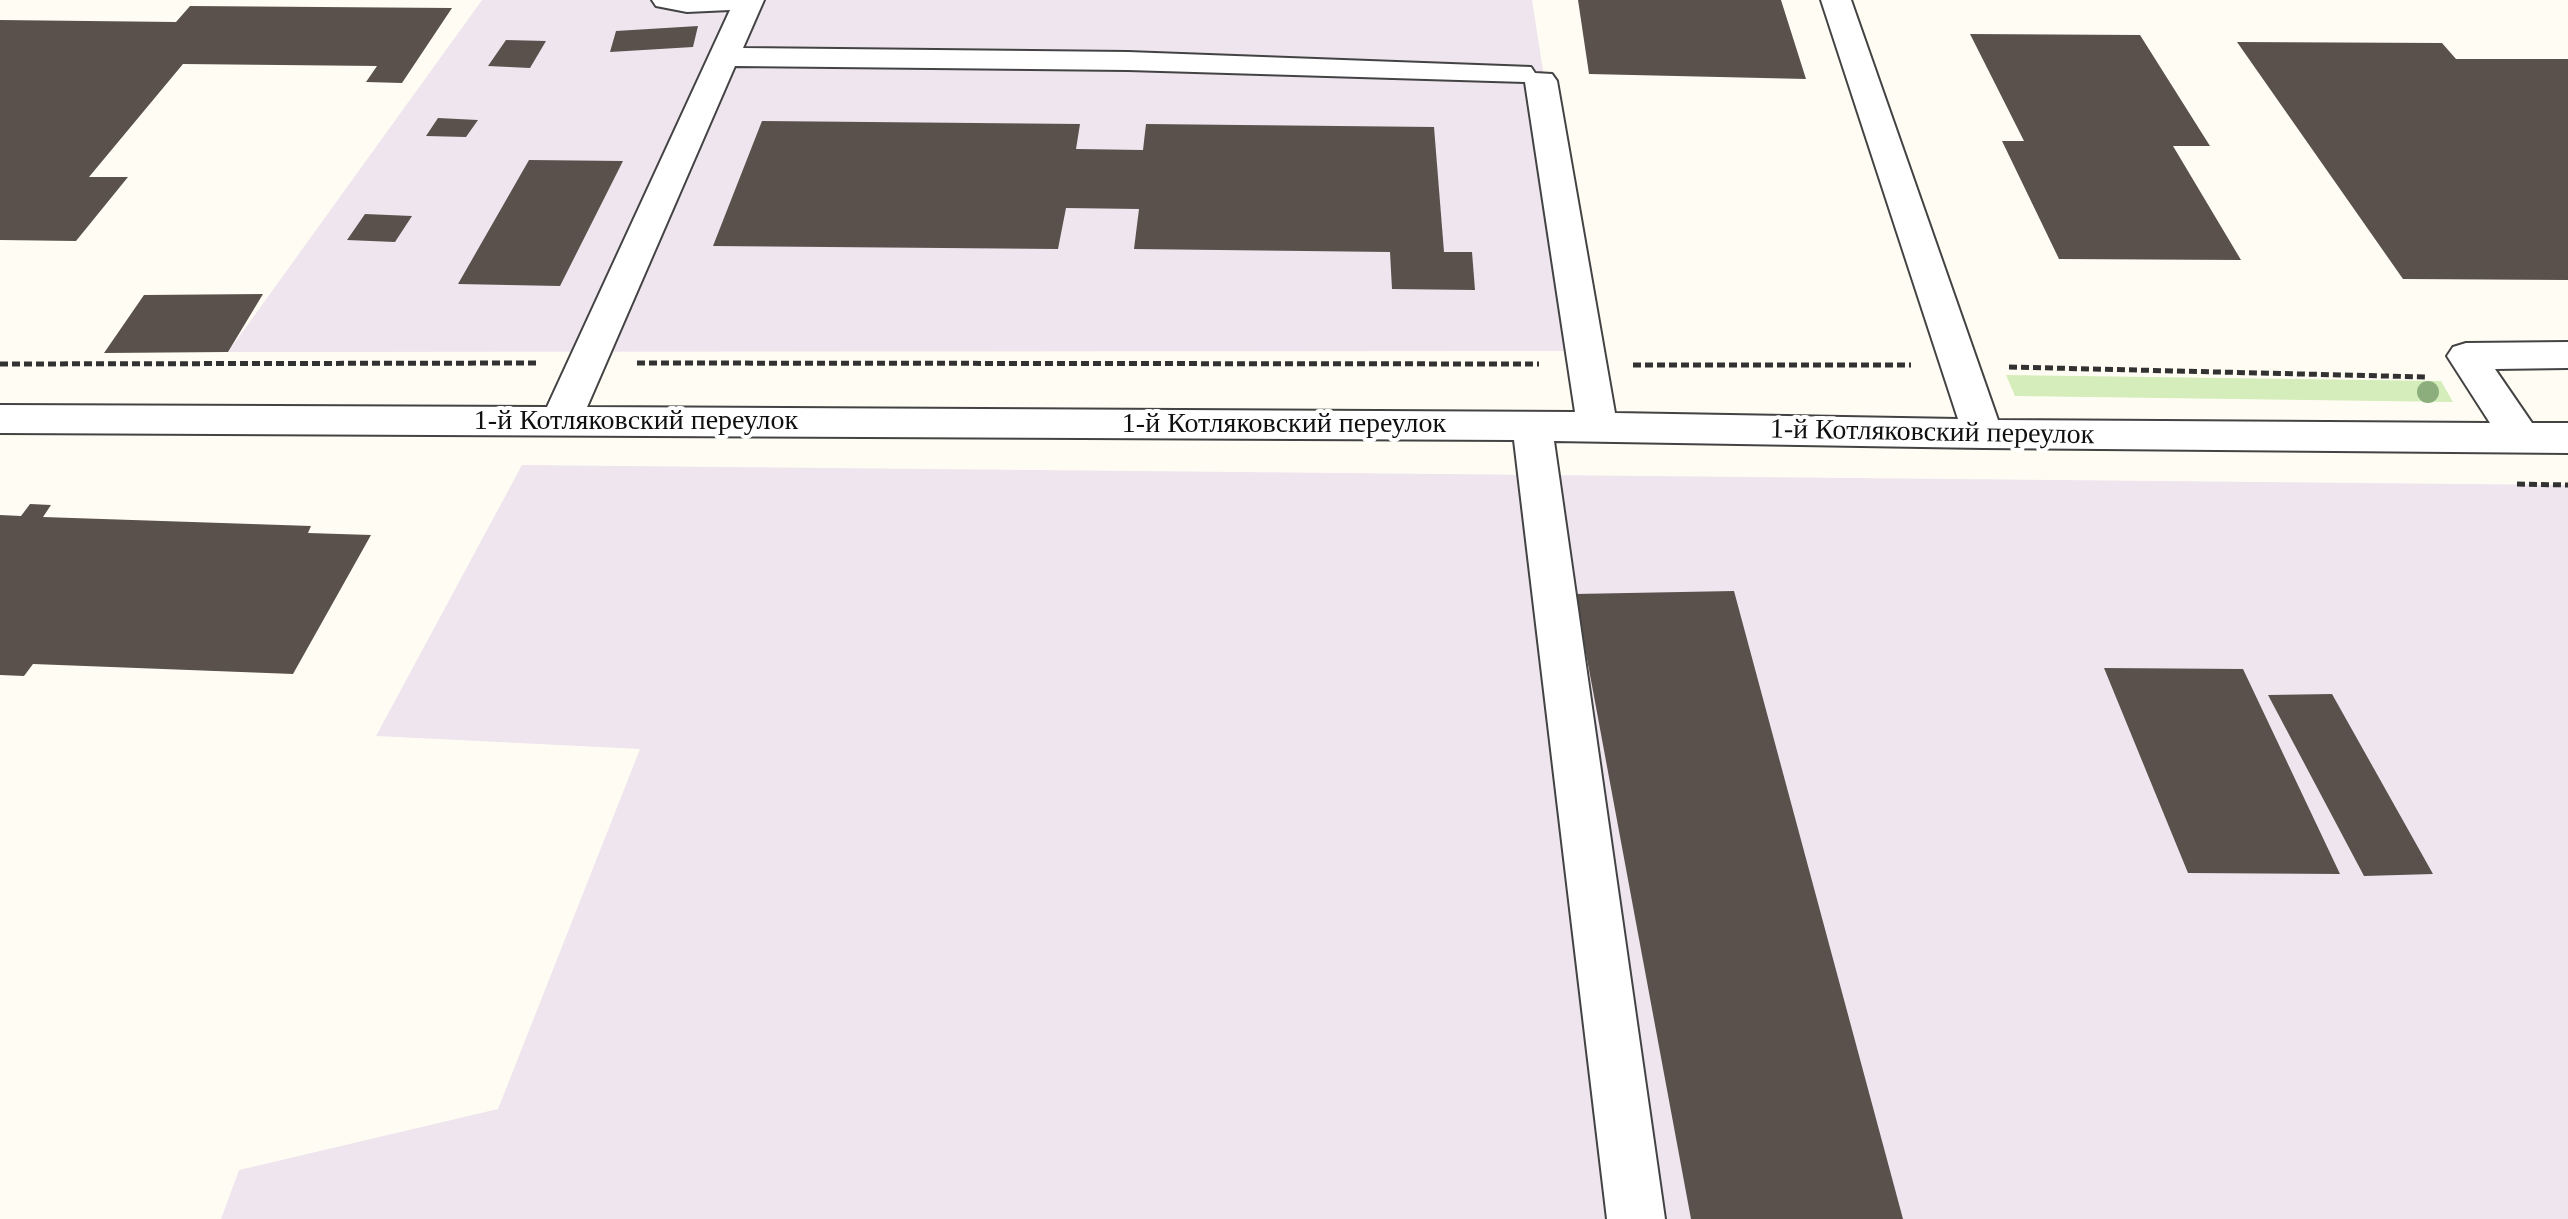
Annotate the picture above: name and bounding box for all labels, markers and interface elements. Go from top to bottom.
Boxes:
street label: 1-й Котляковский переулок [474,405,798,439]
street label: 1-й Котляковский переулок [1122,408,1446,442]
street label: 1-й Котляковский переулок [1770,413,2094,453]

